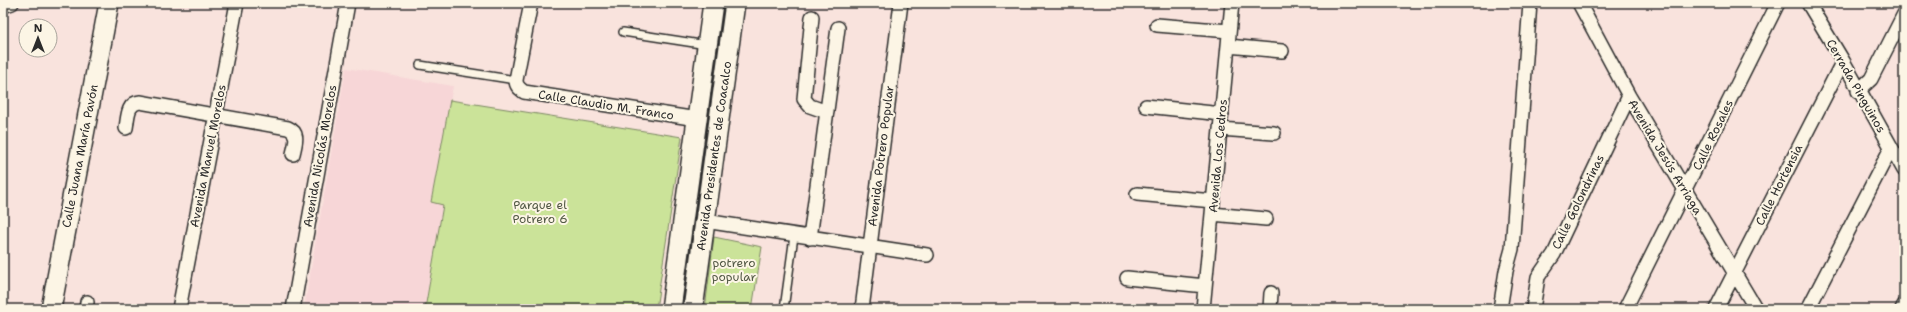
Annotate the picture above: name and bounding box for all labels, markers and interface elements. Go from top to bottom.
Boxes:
north arrow [18,18,58,58]
text: N [34,21,43,36]
street label: Cerrada Pinguinos [1823,36,1889,136]
street label: Avenida Presidentes de Coacalco [693,60,735,252]
street label: Calle Juana María Pavón [58,83,102,229]
street label: Avenida Manuel Morelos [186,83,230,229]
street label: Avenida Nicolás Morelos [300,84,340,228]
street label: Avenida Potrero Popular [864,84,898,227]
street label: Calle Claudio M. Franco [537,86,675,124]
street label: Avenida Jesús Arriaga [1624,96,1706,218]
street label: Calle Rosales [1689,97,1737,173]
street label: Avenida Los Cedros [1205,99,1231,213]
street label: Calle Hortensia [1752,141,1807,228]
street label: Calle Golondrinas [1548,152,1608,252]
park label: Parque el Potrero 6 [512,197,568,227]
park label: potrero popular [712,255,756,285]

